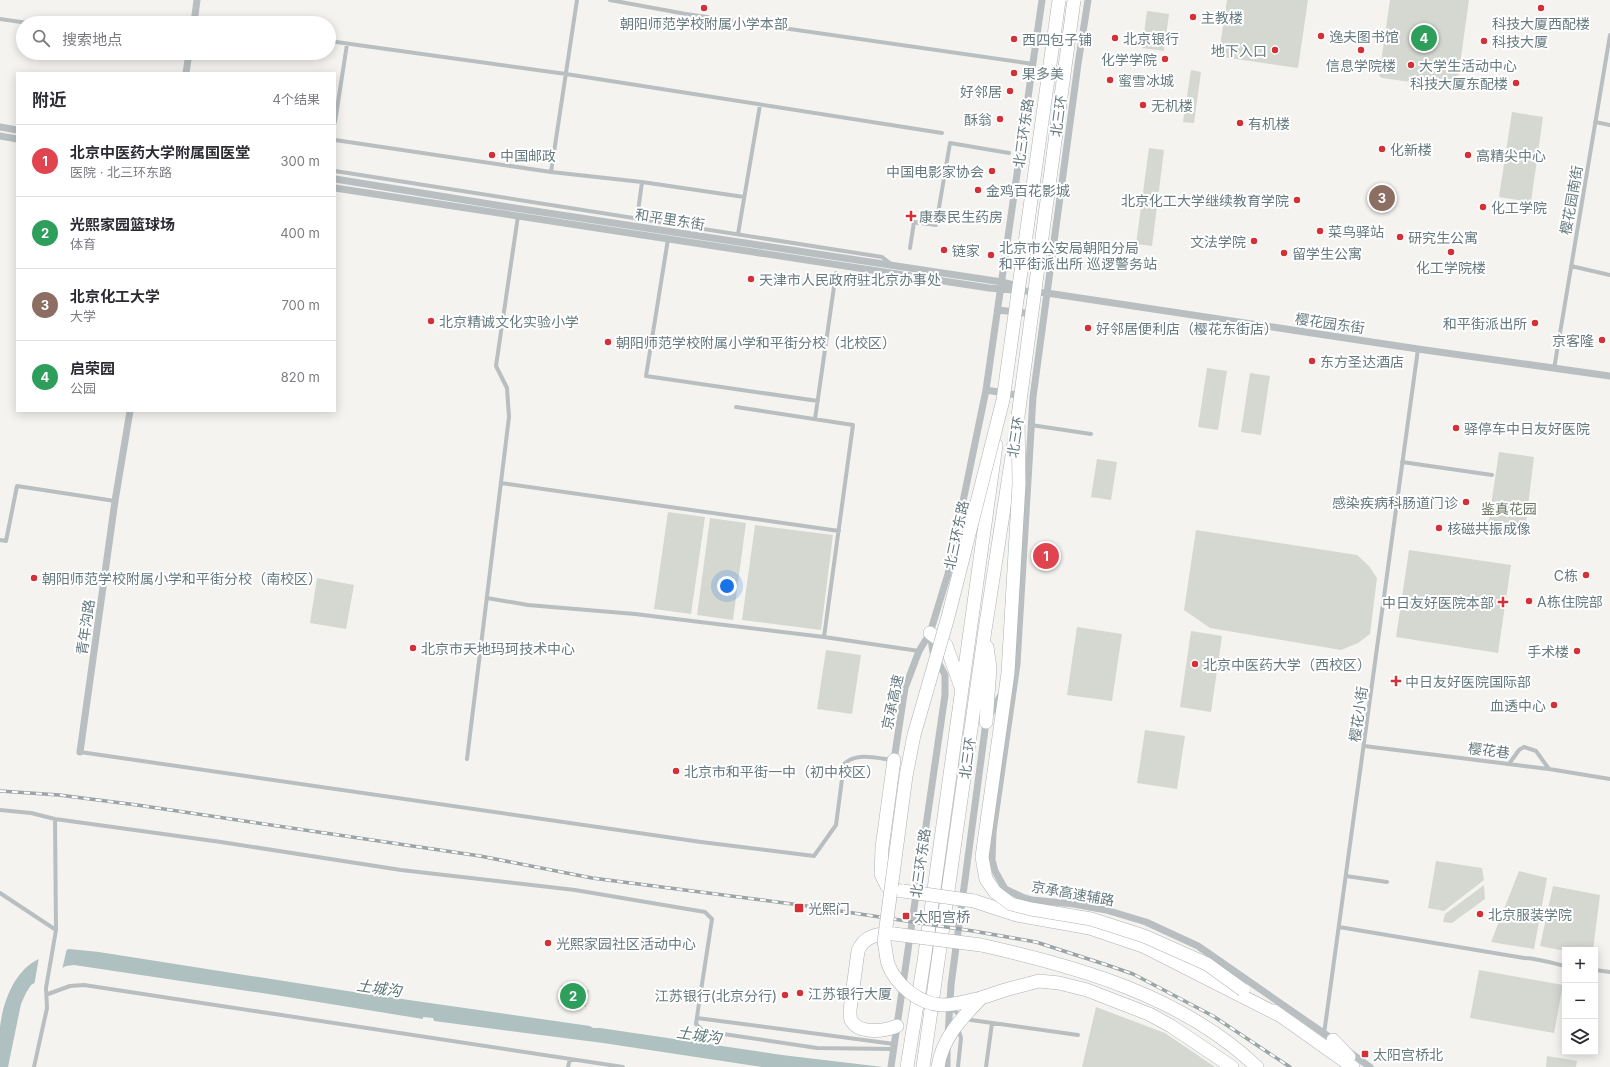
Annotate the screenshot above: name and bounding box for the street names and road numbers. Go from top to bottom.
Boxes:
street label: 北三环 [1047,94,1069,138]
street label: 北三环东路 [1010,97,1036,169]
street label: 樱花园南街 [1557,164,1585,236]
street label: 和平里东街 [634,205,706,233]
street label: 樱花园东街 [1294,310,1366,336]
street label: 北三环 [1003,415,1027,459]
street label: 北三环东路 [940,499,972,571]
street label: 青年沟路 [73,598,97,656]
street label: 京承高速 [878,673,906,731]
street label: 樱花小街 [1346,685,1370,743]
street label: 北三环 [956,736,978,780]
street label: 樱花巷 [1467,739,1511,761]
street label: 北三环东路 [907,827,933,899]
street label: 京承高速辅路 [1030,877,1116,909]

